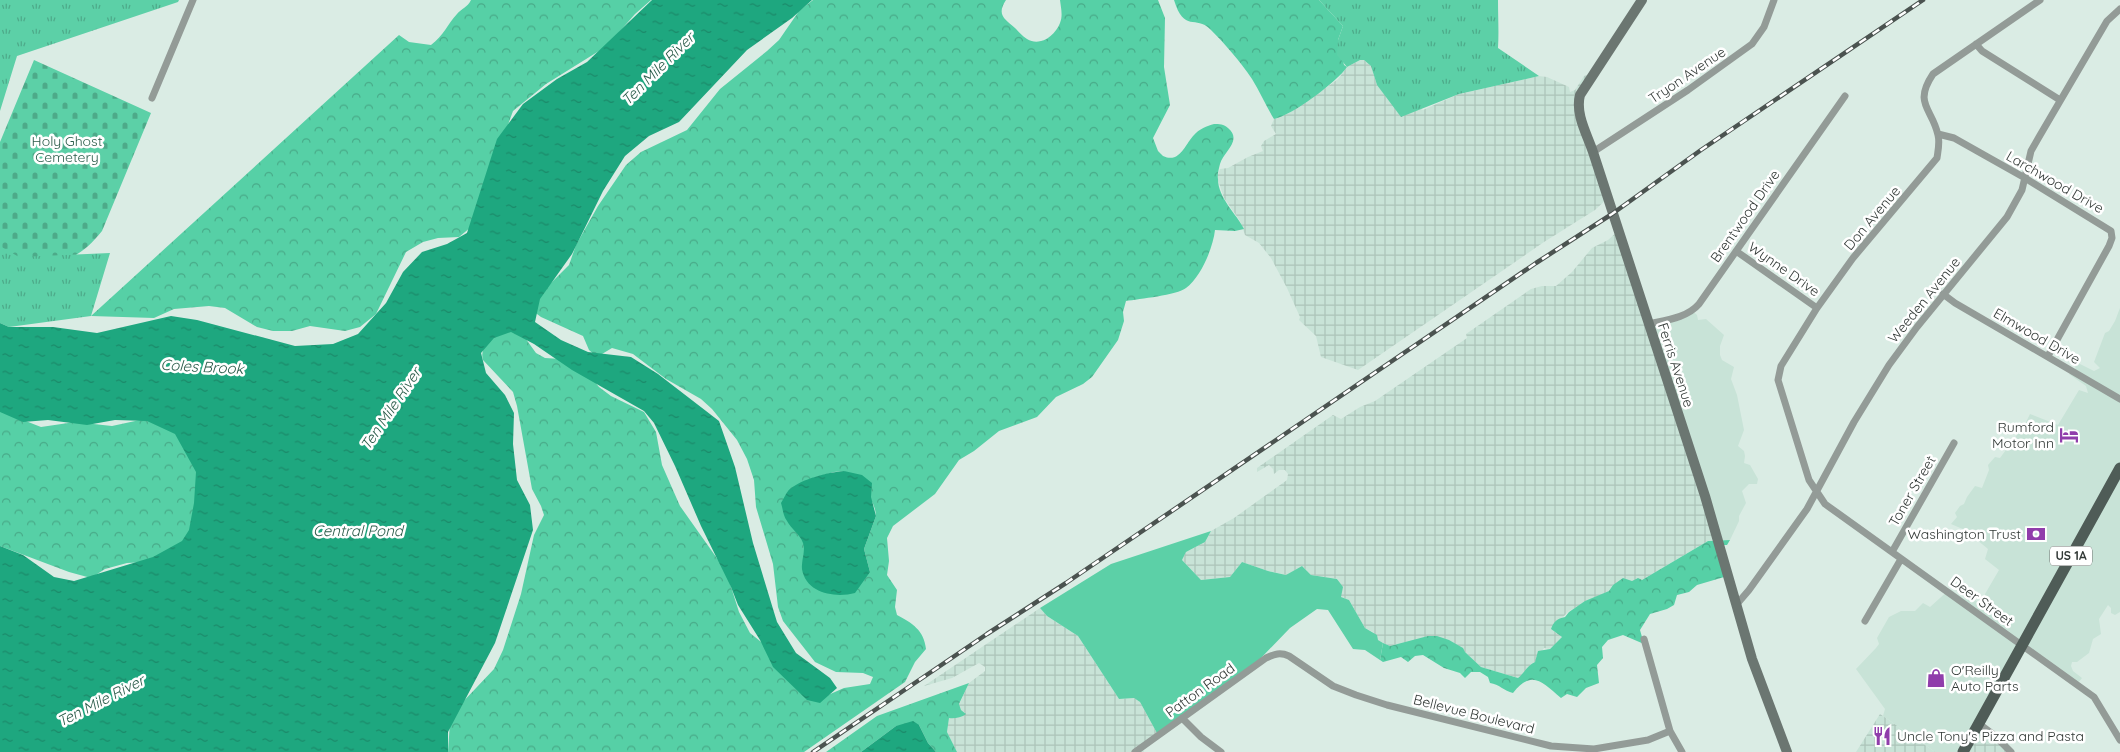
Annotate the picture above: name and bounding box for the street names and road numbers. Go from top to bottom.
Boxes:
street label: Tryon Avenue [1645,43,1729,107]
street label: Larchwood Drive [2003,147,2107,217]
street label: Brentwood Drive [1706,166,1784,266]
street label: Don Avenue [1840,182,1904,254]
street label: Wynne Drive [1745,238,1823,300]
street label: Weeden Avenue [1884,253,1964,347]
street label: Elmwood Drive [1990,304,2084,368]
street label: Ferris Avenue [1654,321,1698,410]
street label: Toner Street [1885,452,1940,530]
road number: US 1A [2050,546,2092,566]
street label: Deer Street [1947,572,2017,630]
street label: Patton Road [1162,659,1238,721]
street label: Bellevue Boulevard [1412,690,1536,738]

